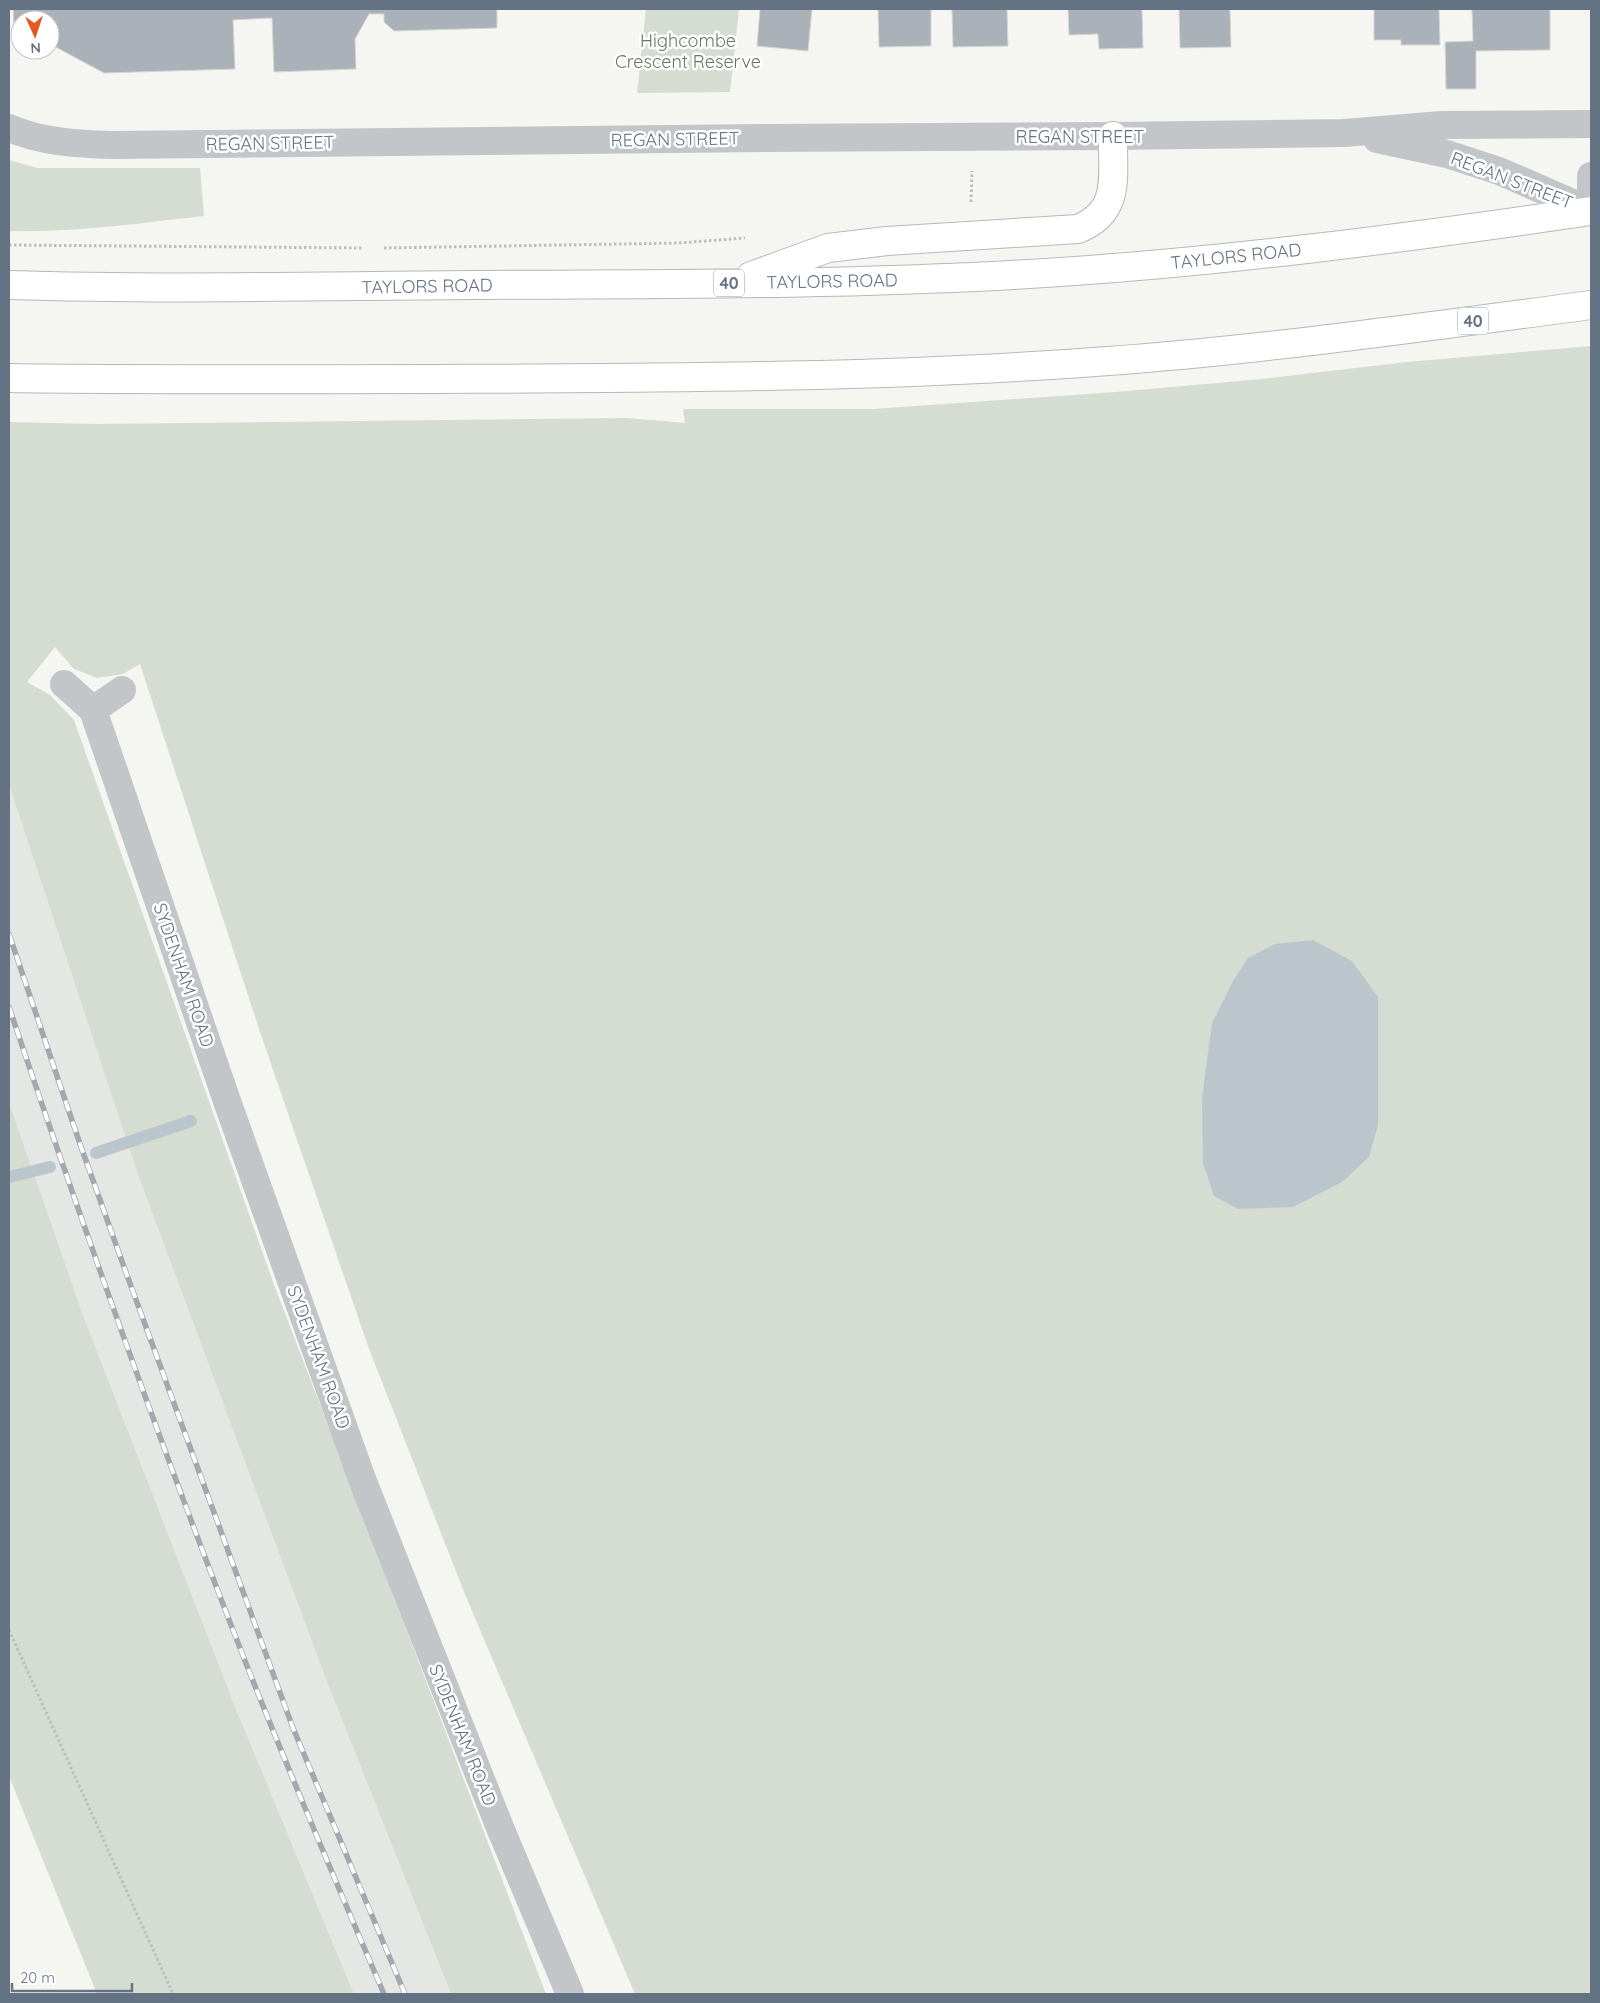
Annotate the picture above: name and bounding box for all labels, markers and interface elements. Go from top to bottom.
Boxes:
north arrow [10,10,60,60]
park label: Highcombe Crescent Reserve [615,29,761,73]
text: N [30,39,41,57]
street label: REGAN STREET [1016,125,1145,148]
street label: REGAN STREET [610,126,740,152]
street label: REGAN STREET [205,130,335,156]
street label: REGAN STREET [1448,146,1576,214]
street label: TAYLORS ROAD [1169,238,1303,274]
street label: TAYLORS ROAD [766,268,898,294]
road number: 40 [714,270,744,296]
street label: TAYLORS ROAD [361,273,493,299]
road number: 40 [1458,308,1488,334]
street label: SYDENHAM ROAD [149,900,219,1050]
street label: SYDENHAM ROAD [282,1282,356,1432]
street label: SYDENHAM ROAD [424,1661,502,1809]
scale bar [12,1960,132,1992]
text: 20 m [20,1968,55,1987]

